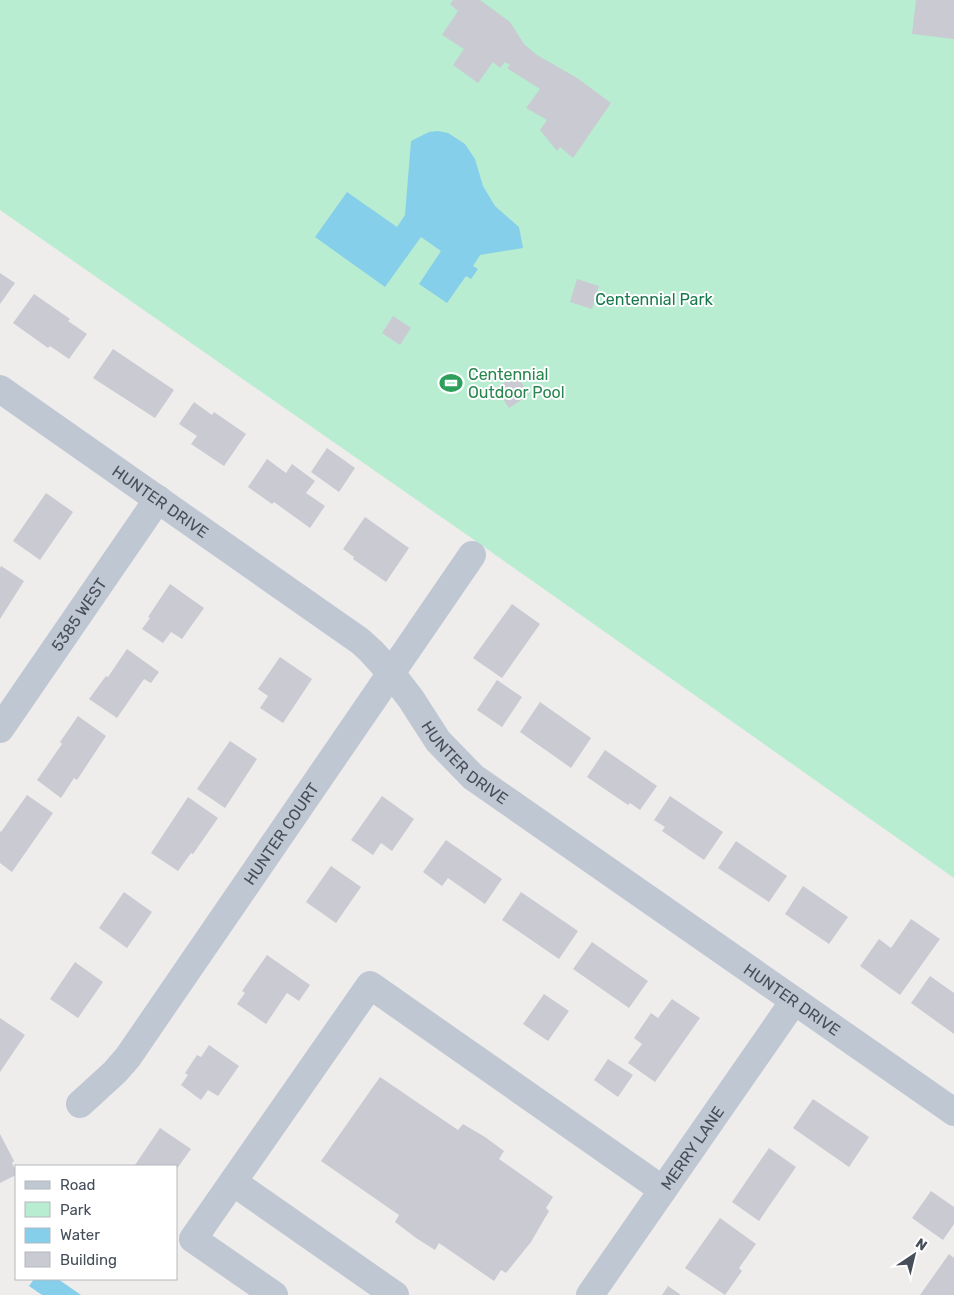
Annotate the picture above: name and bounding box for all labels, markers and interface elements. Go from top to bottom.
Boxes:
park label: Centennial Park [595,290,714,309]
place label: Centennial Outdoor Pool [468,365,565,402]
sports icon: Centennial Outdoor Pool [438,370,464,396]
street label: HUNTER DRIVE [108,462,212,542]
street label: 5385 WEST [47,575,111,655]
street label: HUNTER DRIVE [417,717,511,808]
street label: HUNTER COURT [240,779,323,889]
street label: HUNTER DRIVE [740,960,844,1040]
street label: MERRY LANE [657,1103,728,1194]
legend [15,1165,178,1280]
text: Road [60,1176,96,1194]
text: Park [60,1201,91,1219]
text: Water [60,1226,100,1244]
north arrow [889,1230,939,1280]
text: N [912,1235,930,1255]
text: Building [60,1251,117,1269]

